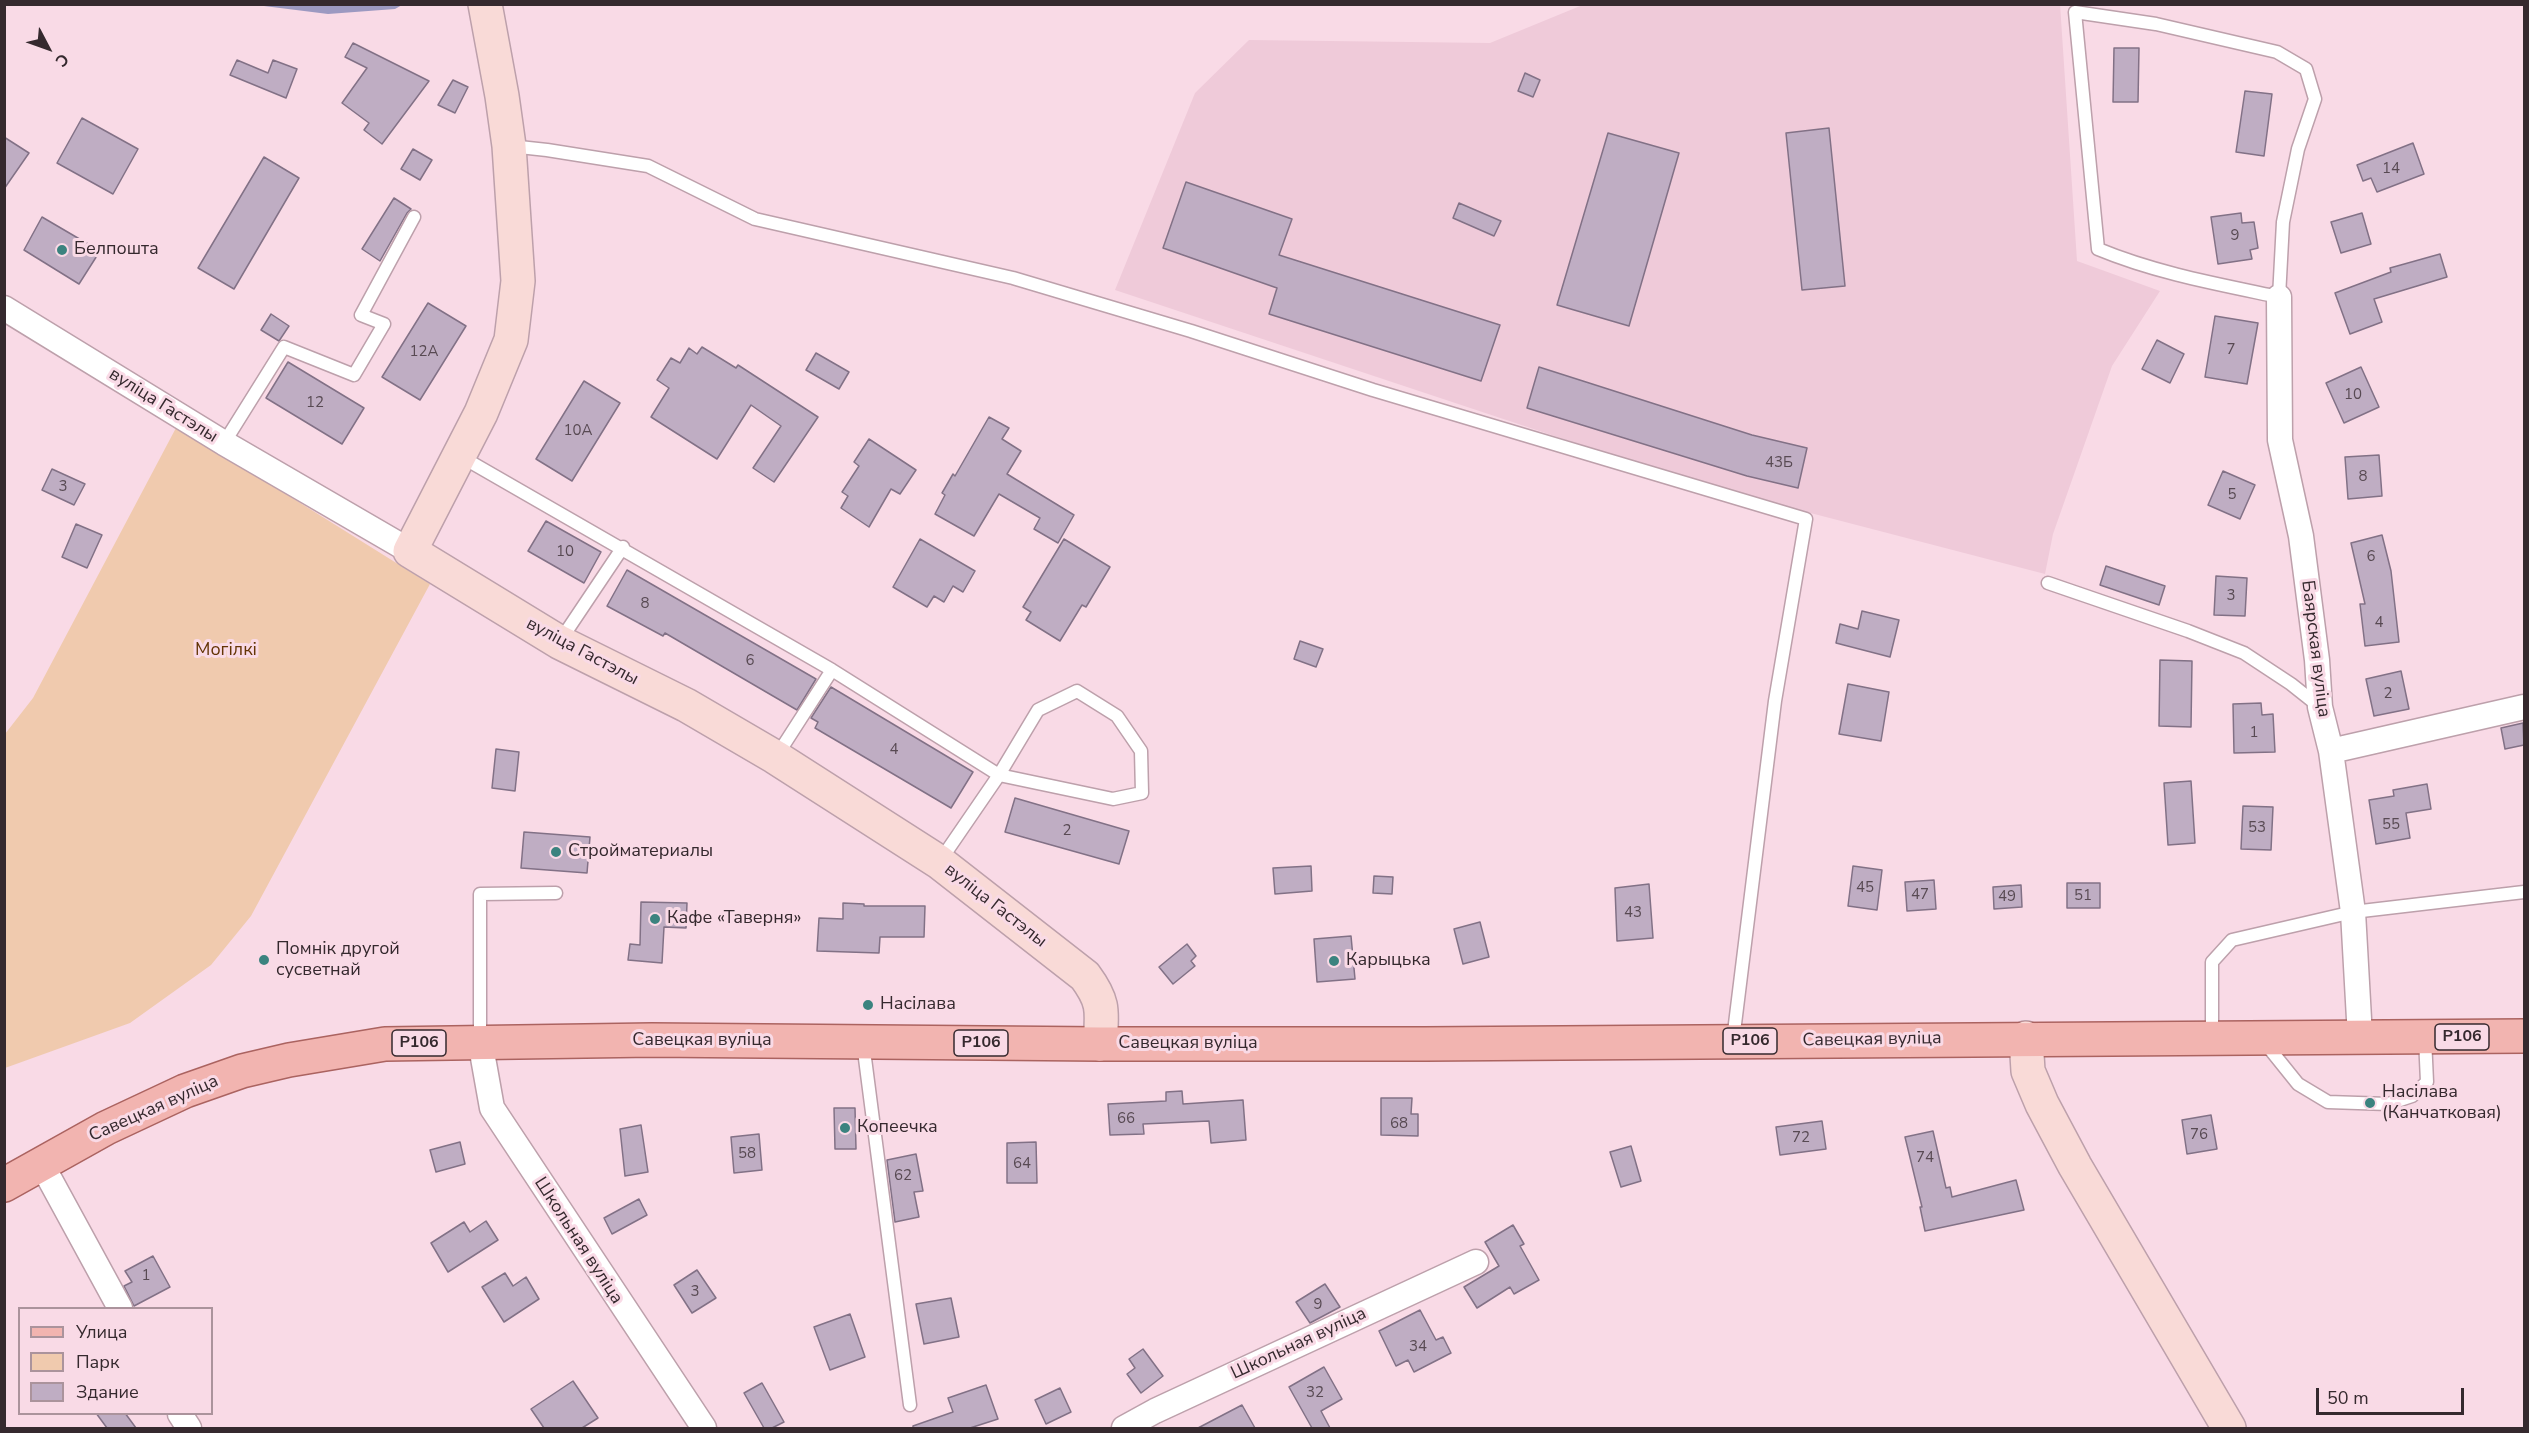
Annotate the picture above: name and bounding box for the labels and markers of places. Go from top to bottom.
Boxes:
place label: Белпошта [74,239,159,261]
marker: Белпошта [55,243,69,257]
place label: Стройматериалы [568,841,713,863]
marker: Стройматериалы [549,845,563,859]
place label: Кафе «Таверня» [667,908,801,930]
marker: Кафе «Таверня» [648,912,662,926]
place label: Помнік другой сусветнай [276,939,400,982]
place label: Карыцька [1346,950,1431,972]
marker: Помнік другой сусветнай [257,953,271,967]
marker: Карыцька [1327,954,1341,968]
place label: Насілава [880,994,956,1016]
marker: Насілава [861,998,875,1012]
place label: Насілава (Канчатковая) [2382,1082,2502,1124]
marker: Насілава (Канчатковая) [2363,1096,2377,1110]
place label: Копеечка [857,1117,938,1139]
marker: Копеечка [838,1121,852,1135]

